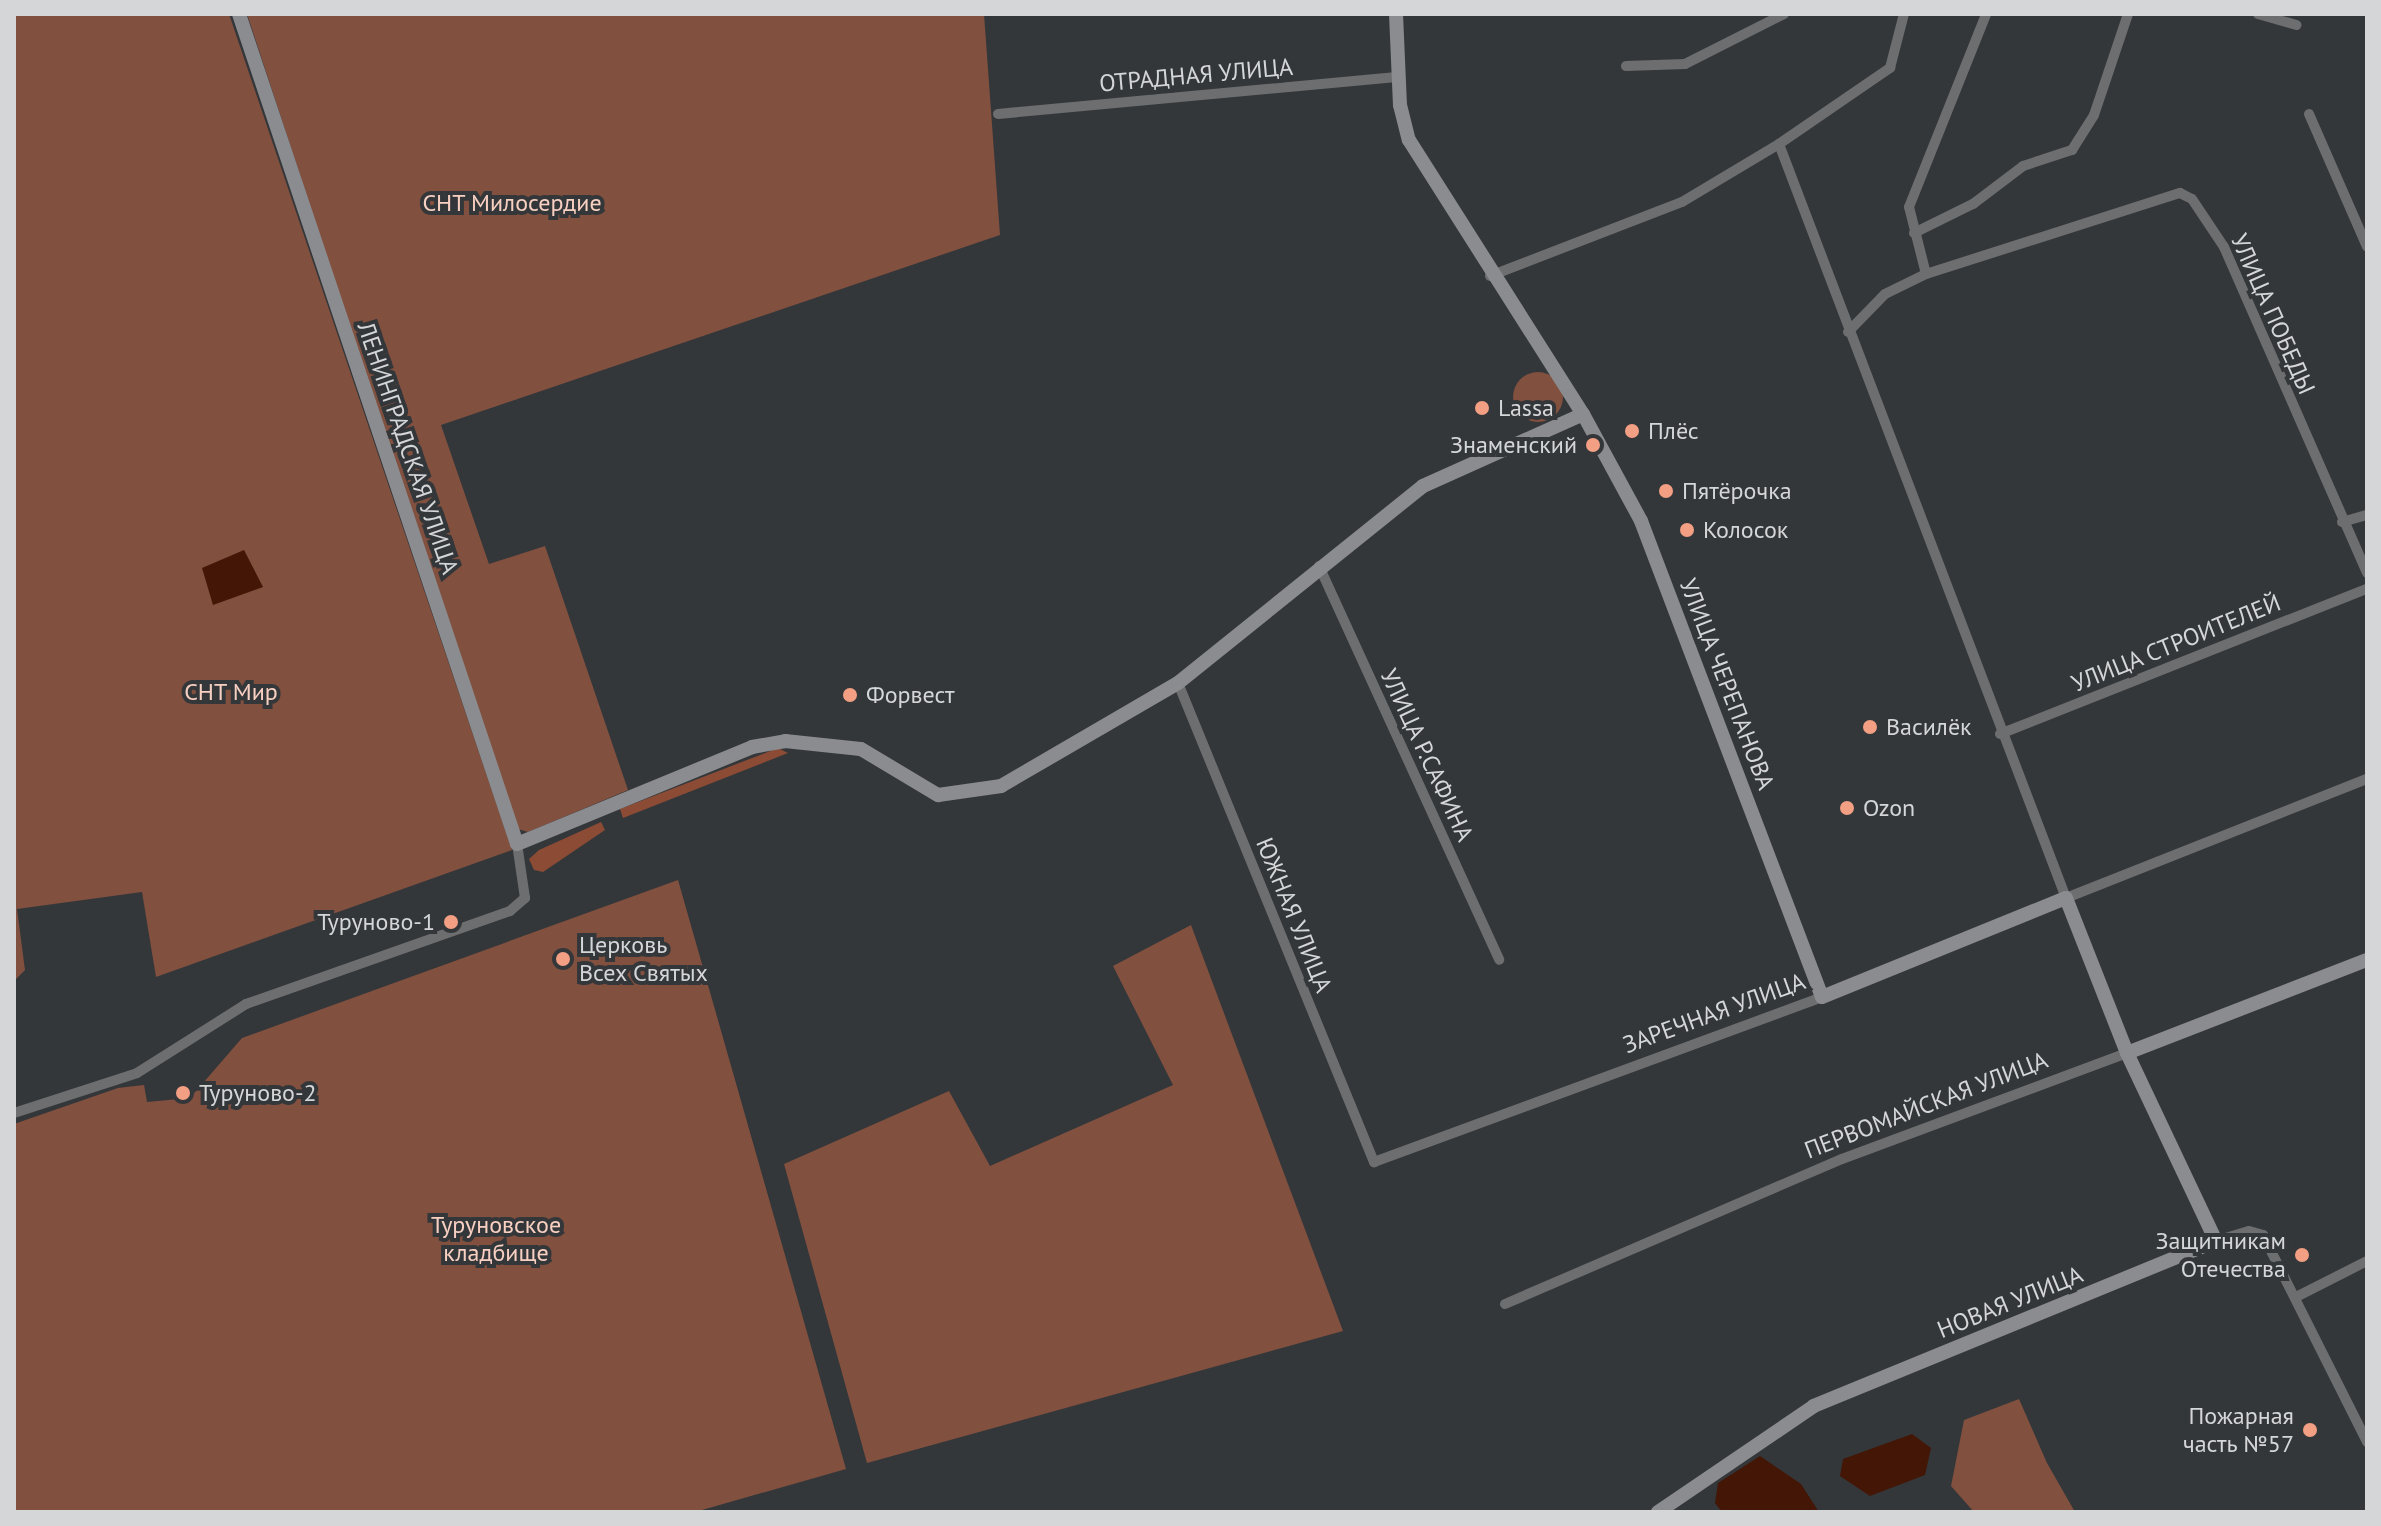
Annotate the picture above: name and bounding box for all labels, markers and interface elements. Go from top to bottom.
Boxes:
street label: ОТРАДНАЯ УЛИЦА [1098,52,1294,98]
park label: СНТ Милосердие [422,189,602,217]
street label: УЛИЦА ПОБЕДЫ [2225,229,2321,399]
street label: ЛЕНИНГРАДСКАЯ УЛИЦА [351,318,465,578]
place label: Lassa [1498,394,1554,422]
marker: Lassa [1473,399,1491,417]
place label: Плёс [1648,417,1699,445]
marker: Плёс [1623,422,1641,440]
place label: Знаменский [1450,431,1577,459]
marker: Знаменский [1584,436,1602,454]
place label: Пятёрочка [1682,477,1792,505]
marker: Пятёрочка [1657,482,1675,500]
place label: Колосок [1703,516,1788,544]
marker: Колосок [1678,521,1696,539]
street label: УЛИЦА ЧЕРЕПАНОВА [1673,574,1781,794]
street label: УЛИЦА СТРОИТЕЛЕЙ [2067,588,2285,698]
street label: УЛИЦА Р.САФИНА [1374,664,1480,846]
park label: СНТ Мир [184,678,278,706]
place label: Форвест [866,681,954,709]
marker: Форвест [841,686,859,704]
place label: Василёк [1886,713,1972,741]
marker: Василёк [1861,718,1879,736]
place label: Ozon [1863,794,1915,822]
marker: Ozon [1838,799,1856,817]
street label: ЮЖНАЯ УЛИЦА [1250,833,1338,997]
place label: Туруново-1 [317,908,435,936]
marker: Туруново-1 [442,913,460,931]
place label: Церковь Всех Святых [579,931,709,987]
marker: Церковь Всех Святых [554,950,572,968]
street label: ЗАРЕЧНАЯ УЛИЦА [1619,967,1809,1059]
street label: ПЕРВОМАЙСКАЯ УЛИЦА [1800,1045,2052,1165]
place label: Туруново-2 [199,1079,317,1107]
marker: Туруново-2 [174,1084,192,1102]
park label: Туруновское кладбище [431,1211,561,1267]
place label: Защитникам Отечества [2155,1227,2286,1283]
marker: Защитникам Отечества [2293,1246,2311,1264]
street label: НОВАЯ УЛИЦА [1933,1260,2087,1344]
place label: Пожарная часть №57 [2182,1402,2294,1458]
marker: Пожарная часть №57 [2301,1421,2319,1439]

